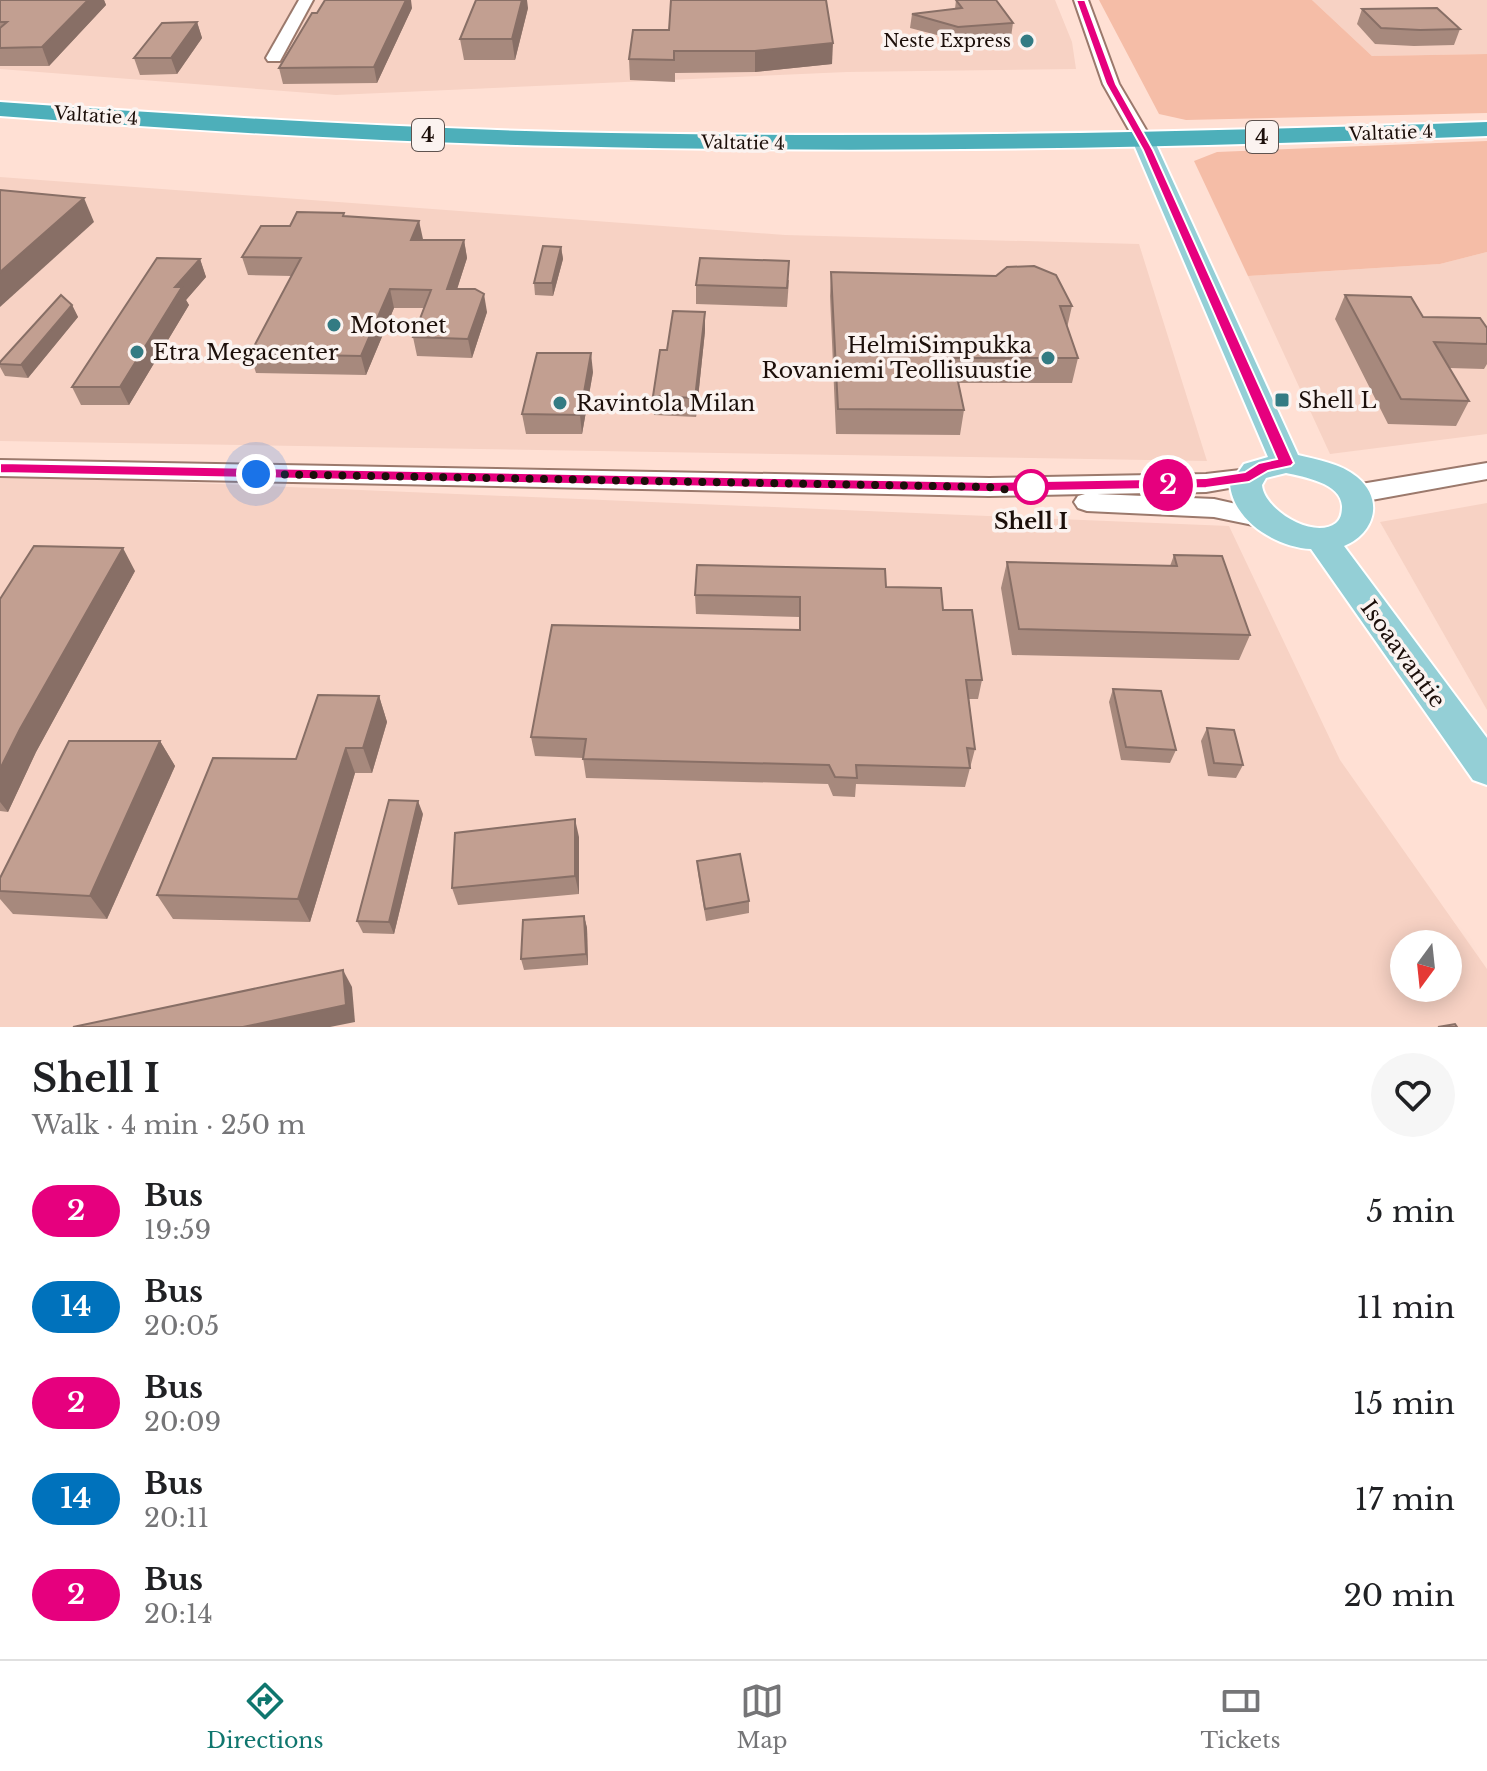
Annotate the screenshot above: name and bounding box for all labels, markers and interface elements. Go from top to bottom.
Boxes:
place label: Neste Express [883,30,1011,52]
marker: Neste Express [1018,32,1036,50]
street label: Valtatie 4 [52,102,139,130]
road number: 4 [412,119,444,151]
road number: 4 [1246,121,1278,153]
street label: Valtatie 4 [1348,121,1433,145]
street label: Valtatie 4 [700,131,785,155]
place label: Motonet [350,312,447,339]
marker: Motonet [325,316,343,334]
place label: HelmiSimpukka Rovaniemi Teollisuustie [762,332,1033,384]
place label: Etra Megacenter [153,339,339,366]
marker: Etra Megacenter [128,343,146,361]
marker: HelmiSimpukka Rovaniemi Teollisuustie [1039,349,1057,367]
place label: Shell L [1298,387,1377,414]
place label: Ravintola Milan [576,390,755,417]
marker: Shell L [1273,391,1291,409]
marker: Ravintola Milan [551,394,569,412]
your location [236,454,276,494]
line badge: 2 [1142,459,1194,511]
text: 2 [1159,467,1177,502]
marker: Shell I [1014,470,1048,504]
place label: Shell I [994,508,1068,535]
street label: Isoaavantie [1355,595,1451,713]
north arrow [1390,930,1462,1002]
map controls [1390,930,1462,1002]
button: heart [1371,1053,1455,1137]
text: Shell I [32,1055,160,1102]
text: Walk · 4 min · 250 m [32,1109,306,1141]
text: Bus [144,1177,203,1214]
text: 2 [67,1193,85,1228]
text: 5 min [1366,1193,1455,1230]
text: 19:59 [144,1214,211,1246]
text: Bus [144,1273,203,1310]
text: 14 [61,1289,91,1324]
text: 11 min [1357,1289,1455,1326]
text: 20:05 [144,1310,219,1342]
text: Bus [144,1369,203,1406]
text: 2 [67,1385,85,1420]
text: 15 min [1353,1385,1455,1422]
text: 20:09 [144,1406,221,1438]
text: Bus [144,1465,203,1502]
text: 14 [61,1481,91,1516]
text: 17 min [1355,1481,1455,1518]
text: 20:11 [144,1502,209,1534]
text: Bus [144,1561,203,1598]
text: 2 [67,1577,85,1612]
text: 20 min [1343,1577,1455,1614]
text: 20:14 [144,1598,213,1630]
tab: Directions [207,1679,323,1754]
tab: Map [736,1679,788,1754]
tab: Tickets [1201,1679,1281,1754]

